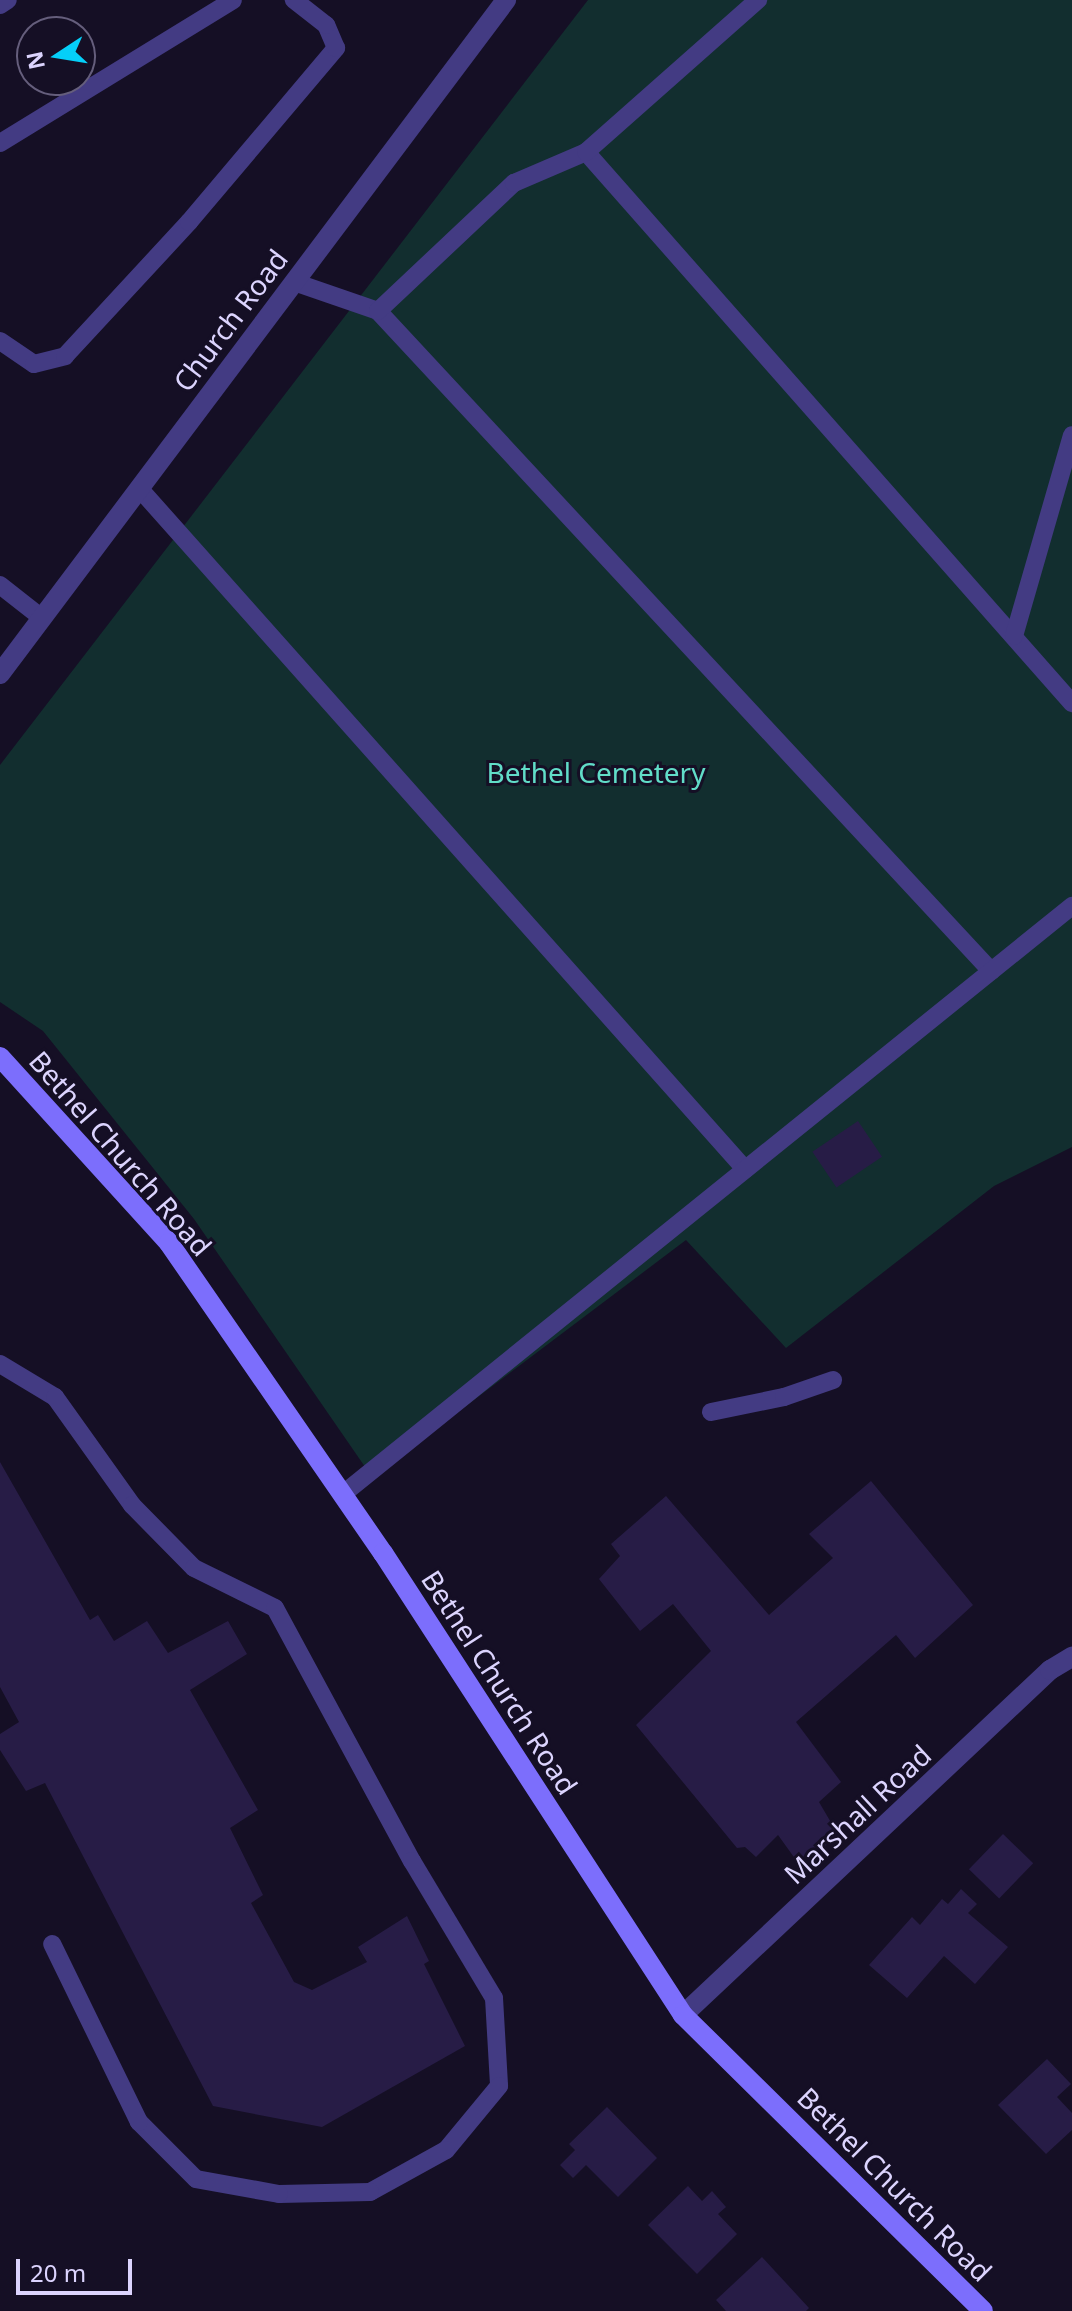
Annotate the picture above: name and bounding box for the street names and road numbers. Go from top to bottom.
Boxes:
street label: Church Road [166,243,294,397]
street label: Bethel Church Road [23,1044,219,1262]
street label: Bethel Church Road [415,1564,585,1800]
street label: Marshall Road [777,1738,937,1890]
street label: Bethel Church Road [791,2080,999,2288]

